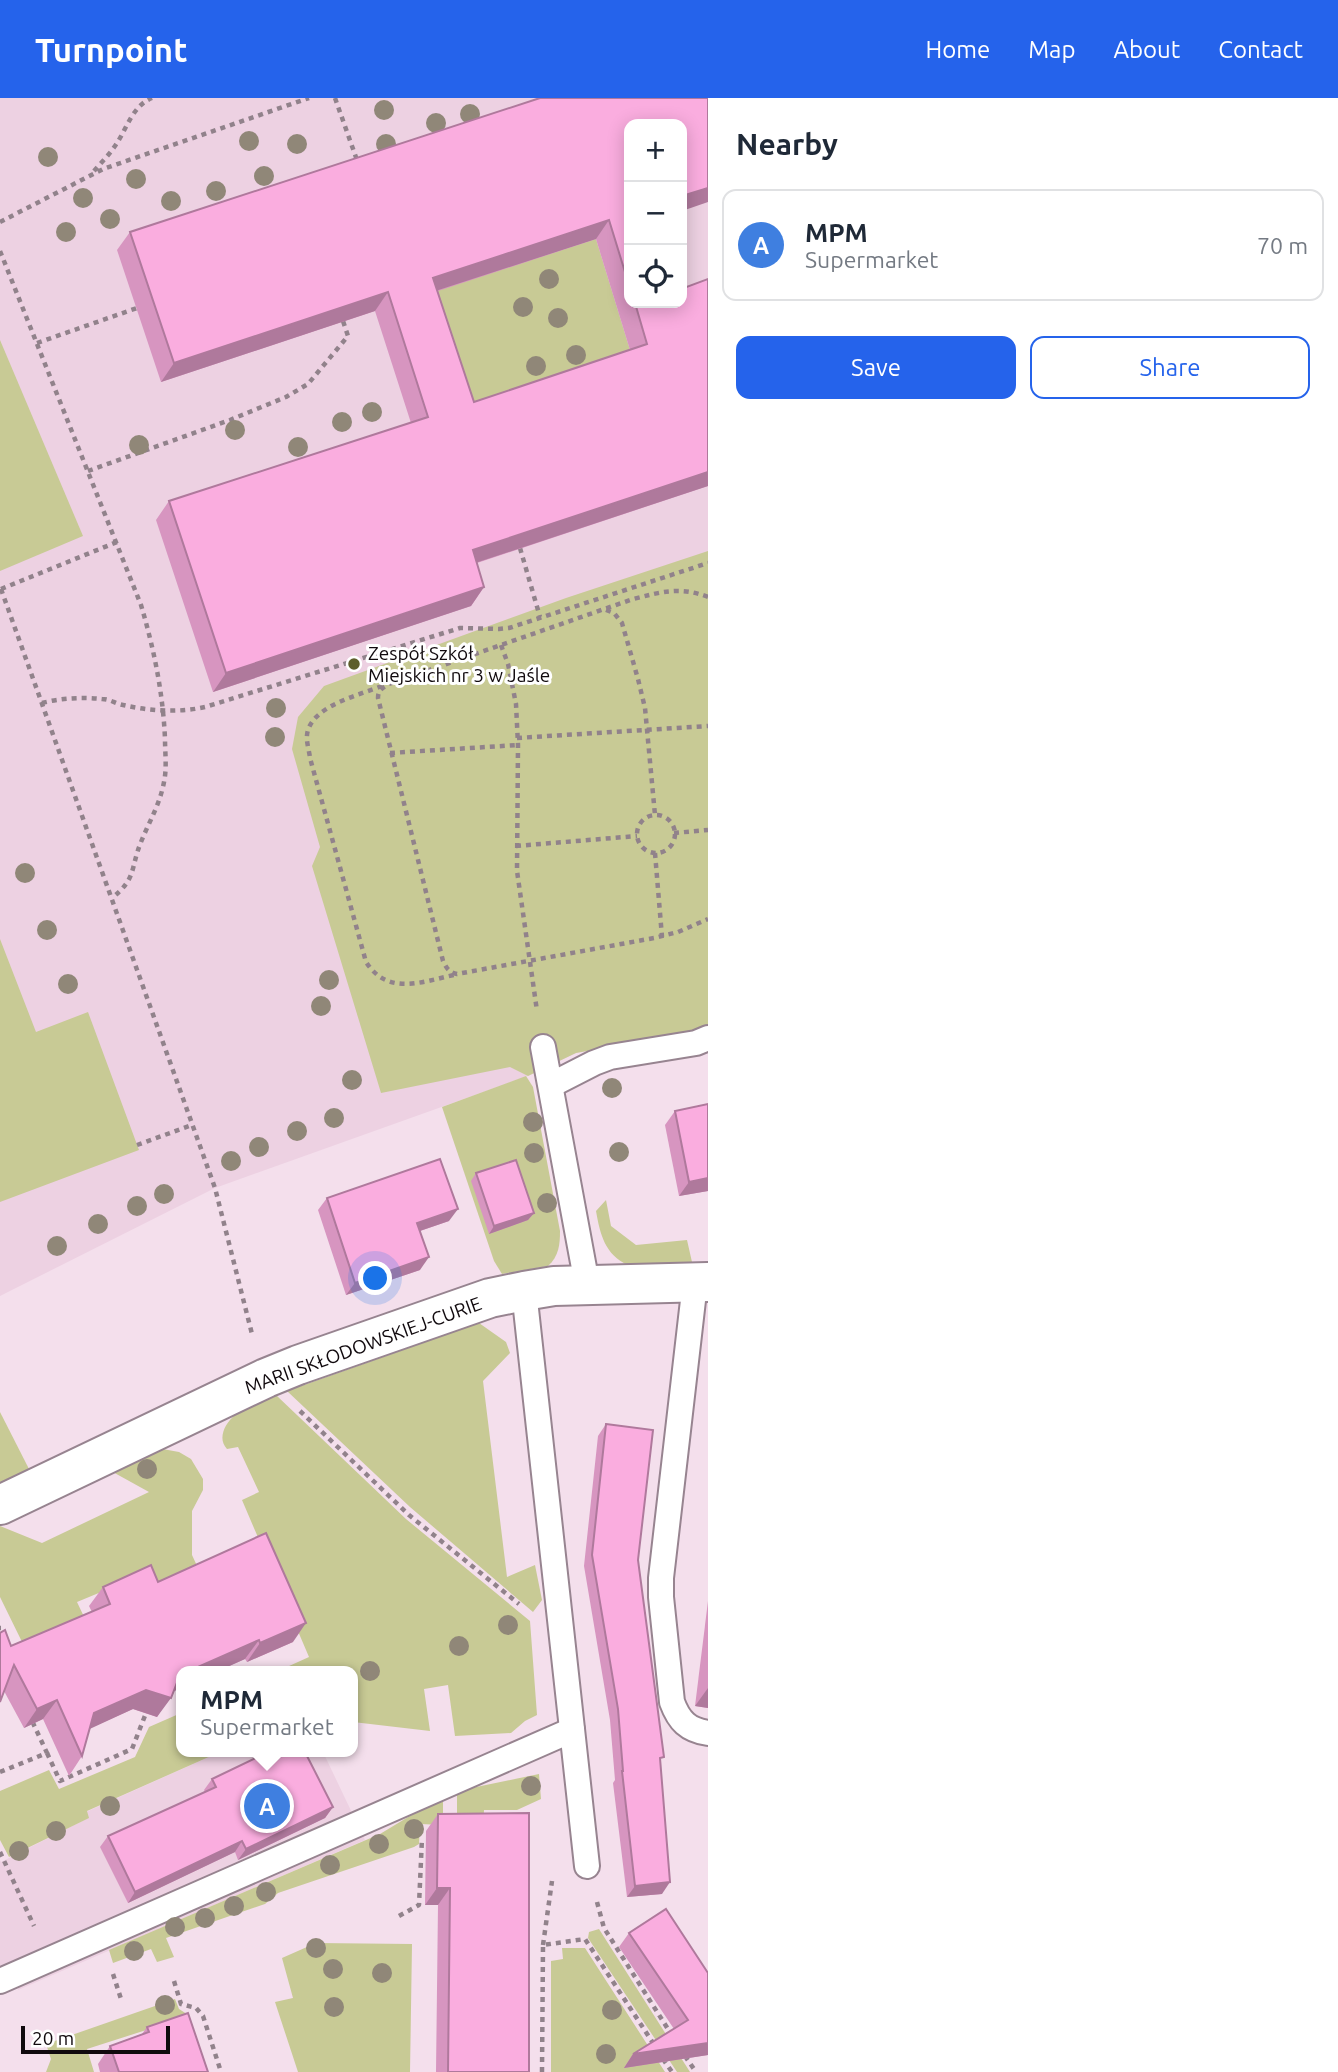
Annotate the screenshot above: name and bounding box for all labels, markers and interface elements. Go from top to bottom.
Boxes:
text: Turnpoint [35,31,187,68]
text: Home [925,36,990,63]
text: Map [1028,36,1075,63]
text: About [1113,36,1180,63]
text: Contact [1218,36,1303,63]
map controls [624,119,687,308]
button: + [624,119,687,182]
text: Nearby [736,127,838,161]
button: − [624,182,687,245]
text: MPM [805,218,868,247]
text: A [753,233,769,258]
text: 70 m [1257,233,1308,258]
button: locate [624,245,687,308]
text: Supermarket [805,247,938,272]
button: Save [736,336,1016,399]
button: Share [1030,336,1310,399]
place label: Zespół Szkół Miejskich nr 3 w Jaśle [368,642,550,686]
marker: Zespół Szkół Miejskich nr 3 w Jaśle [346,656,362,672]
your location [358,1261,392,1295]
street label: MARII SKŁODOWSKIEJ-CURIE [242,1292,484,1398]
popup [176,1666,358,1757]
text: MPM [200,1685,263,1714]
text: Supermarket [200,1714,334,1739]
pin: A [244,1780,290,1832]
scale bar [21,2023,170,2055]
text: 20 m [32,2027,74,2049]

